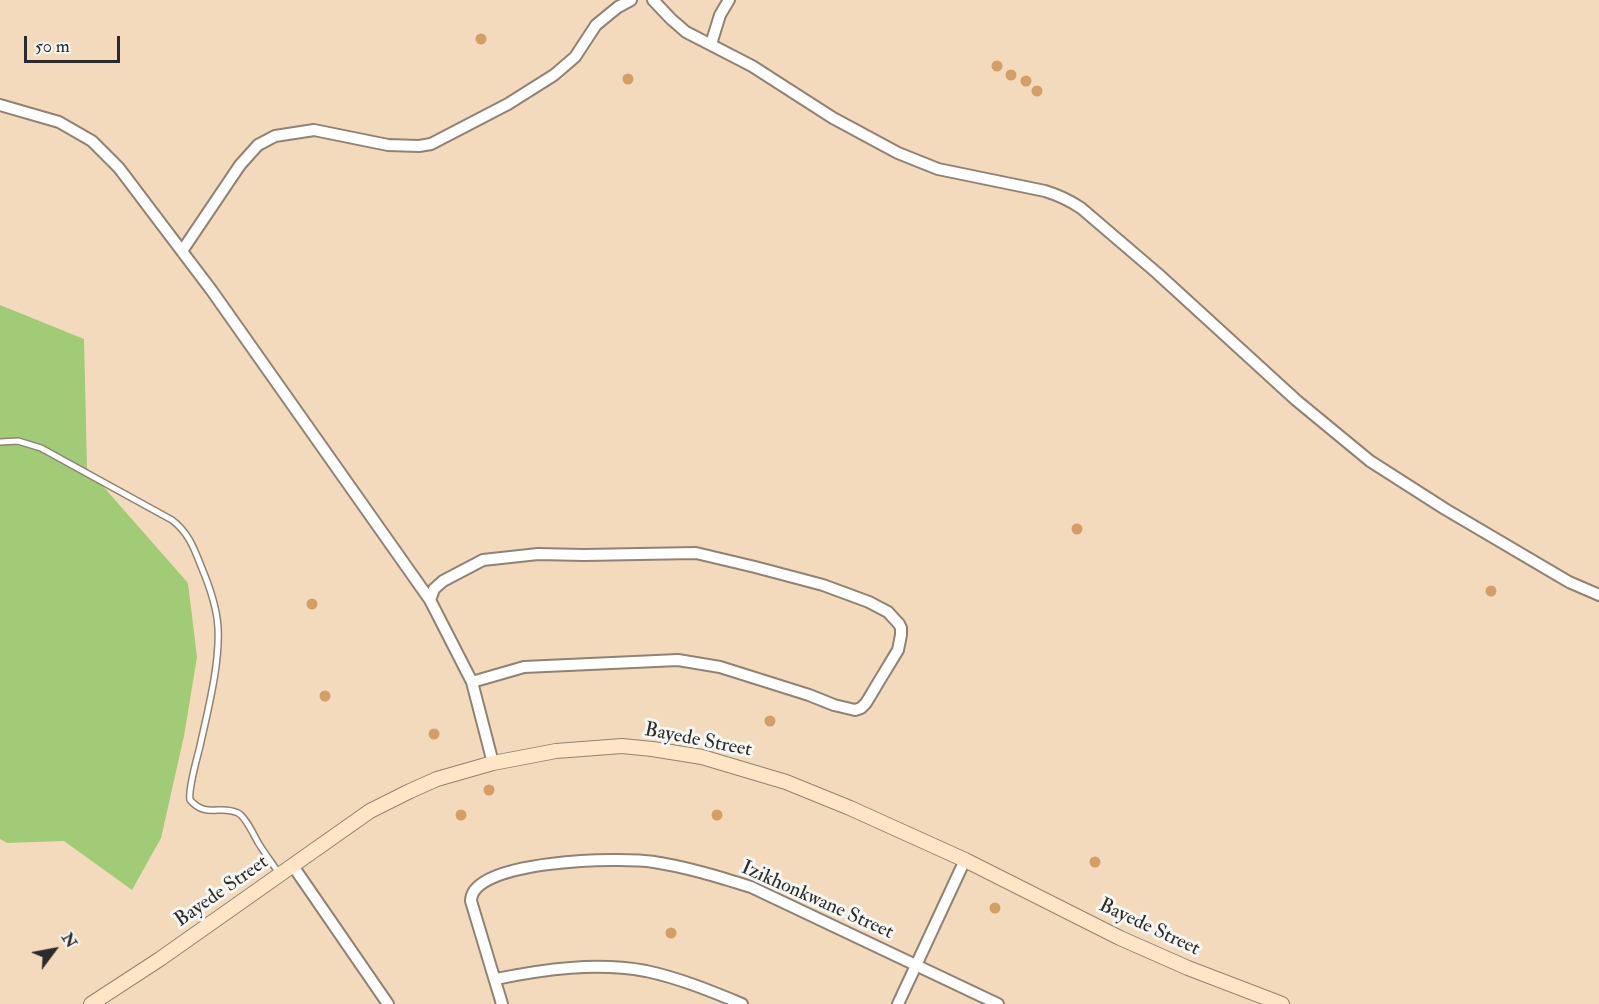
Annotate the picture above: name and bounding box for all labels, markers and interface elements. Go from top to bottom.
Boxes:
scale bar [27,24,123,62]
text: 50 m [35,35,70,58]
street label: Bayede Street [642,719,754,763]
street label: Bayede Street [171,851,273,933]
street label: Izikhonkwane Street [737,857,897,945]
street label: Bayede Street [1095,894,1203,962]
north arrow [24,920,84,980]
text: N [57,929,82,952]

